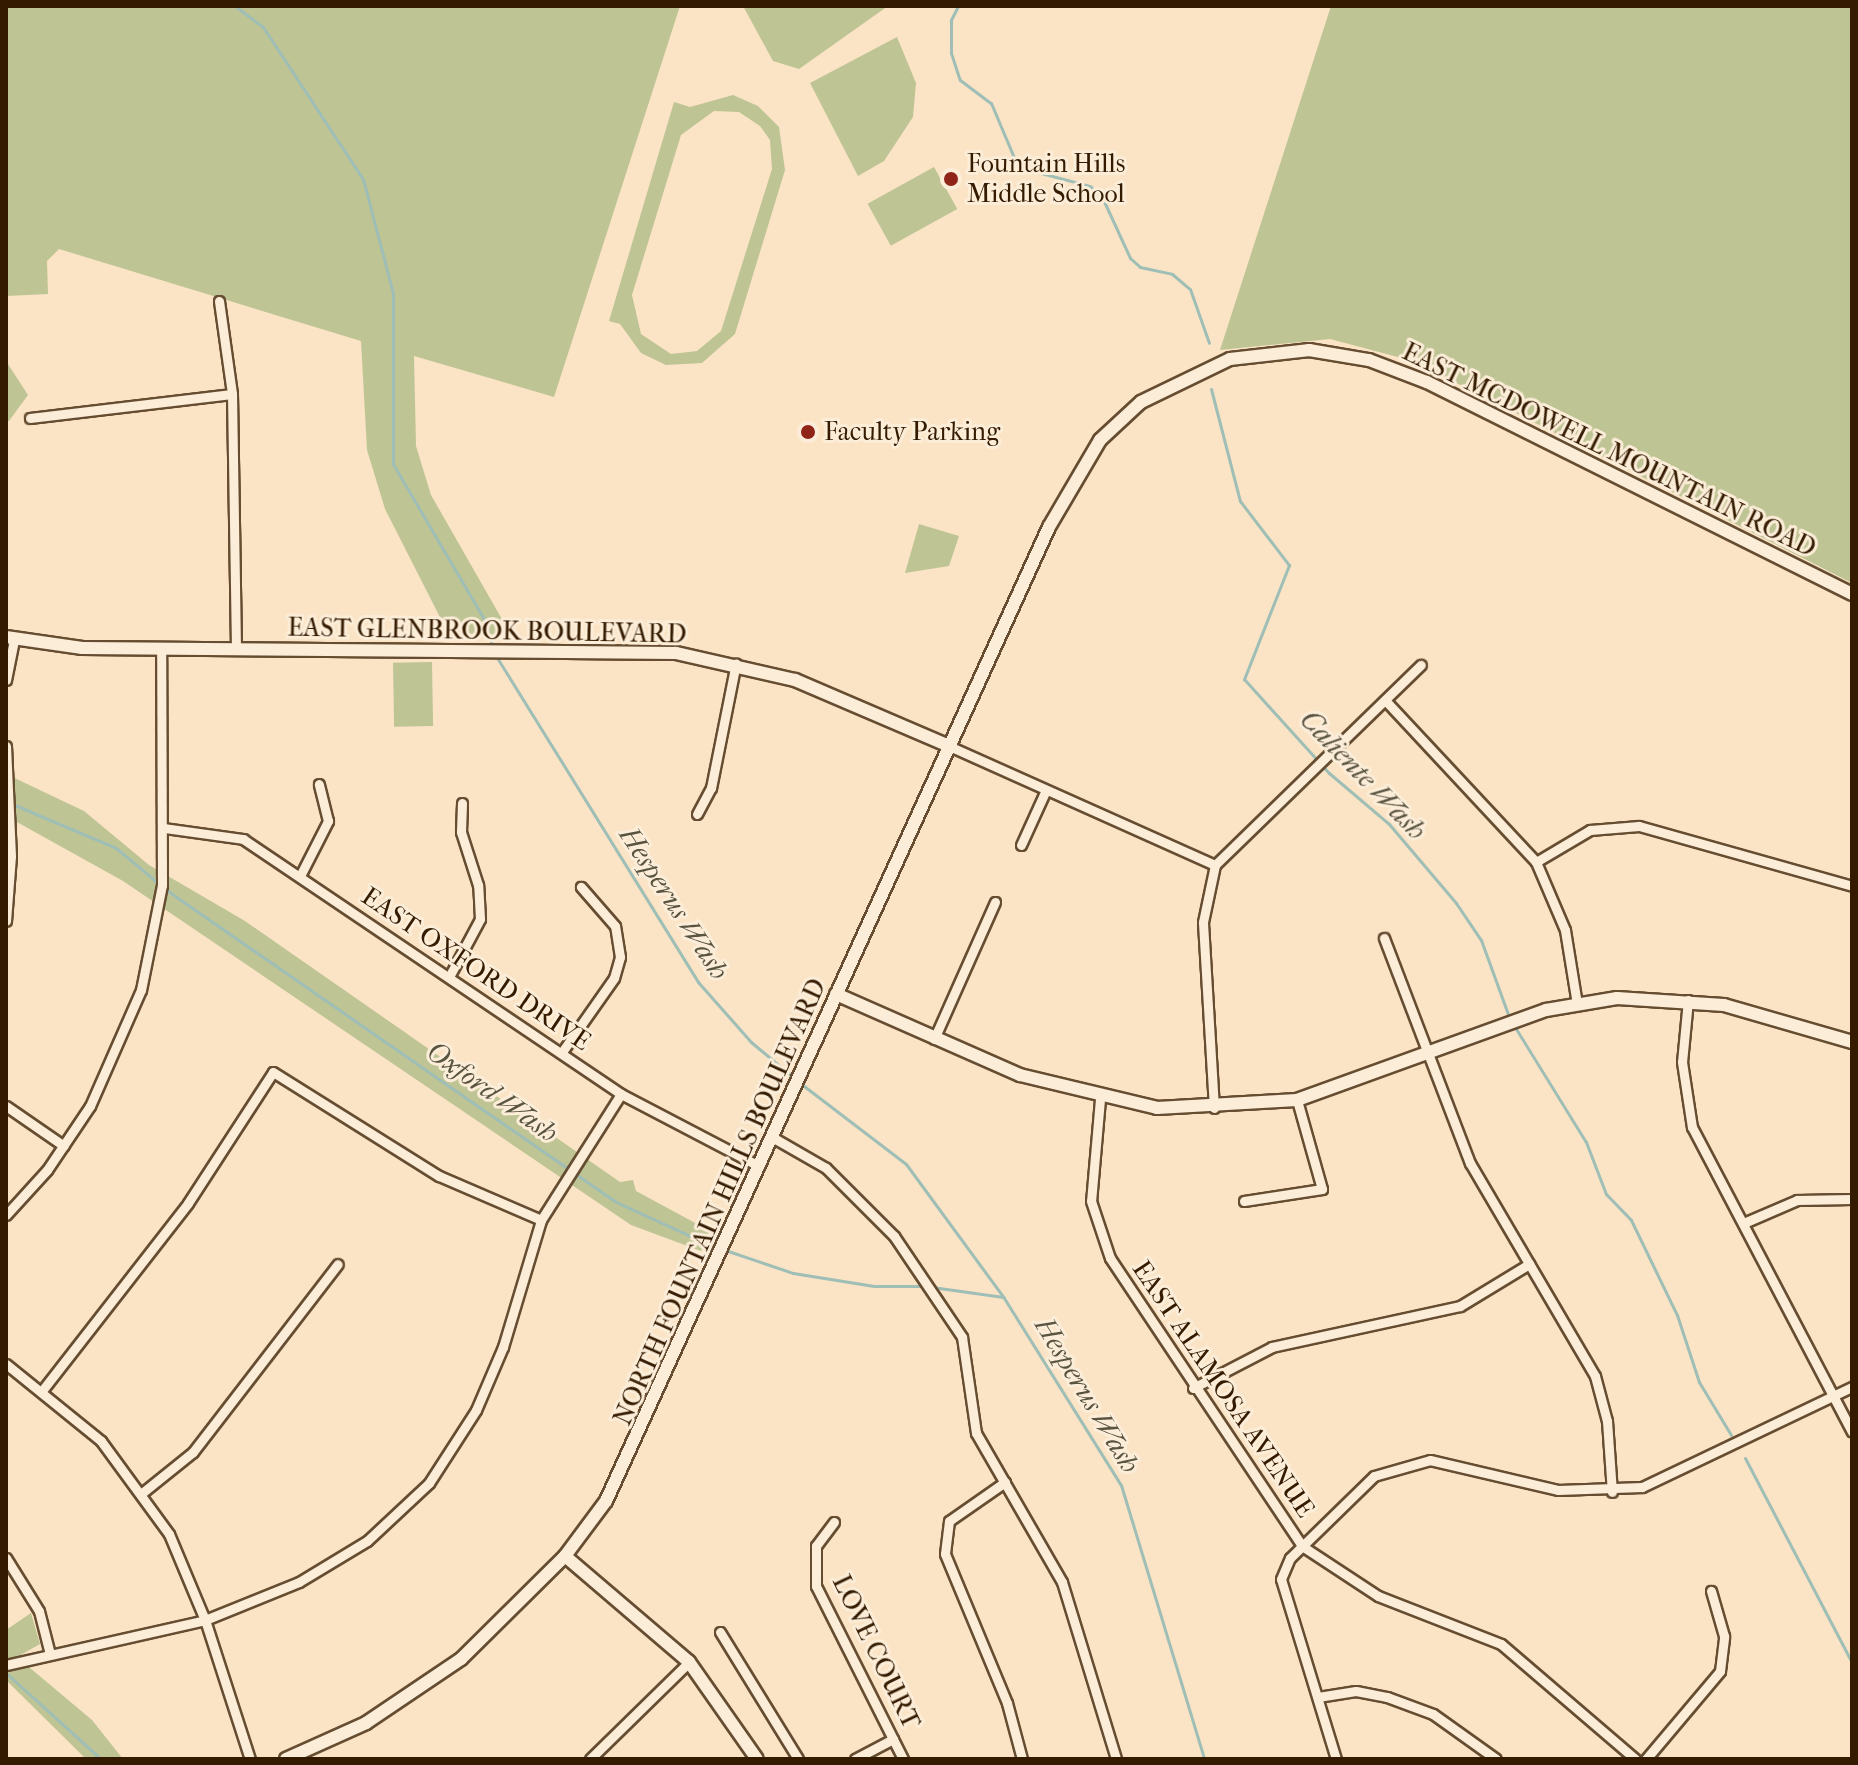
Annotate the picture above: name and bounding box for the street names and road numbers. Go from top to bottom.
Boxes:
street label: EAST MCDOWELL MOUNTAIN ROAD [1397,336,1821,564]
street label: EAST GLENBROOK BOULEVARD [287,612,687,650]
street label: EAST OXFORD DRIVE [356,881,596,1057]
street label: NORTH FOUNTAIN HILLS BOULEVARD [607,974,833,1430]
street label: EAST ALAMOSA AVENUE [1125,1255,1321,1523]
street label: LOVE COURT [825,1570,927,1734]

